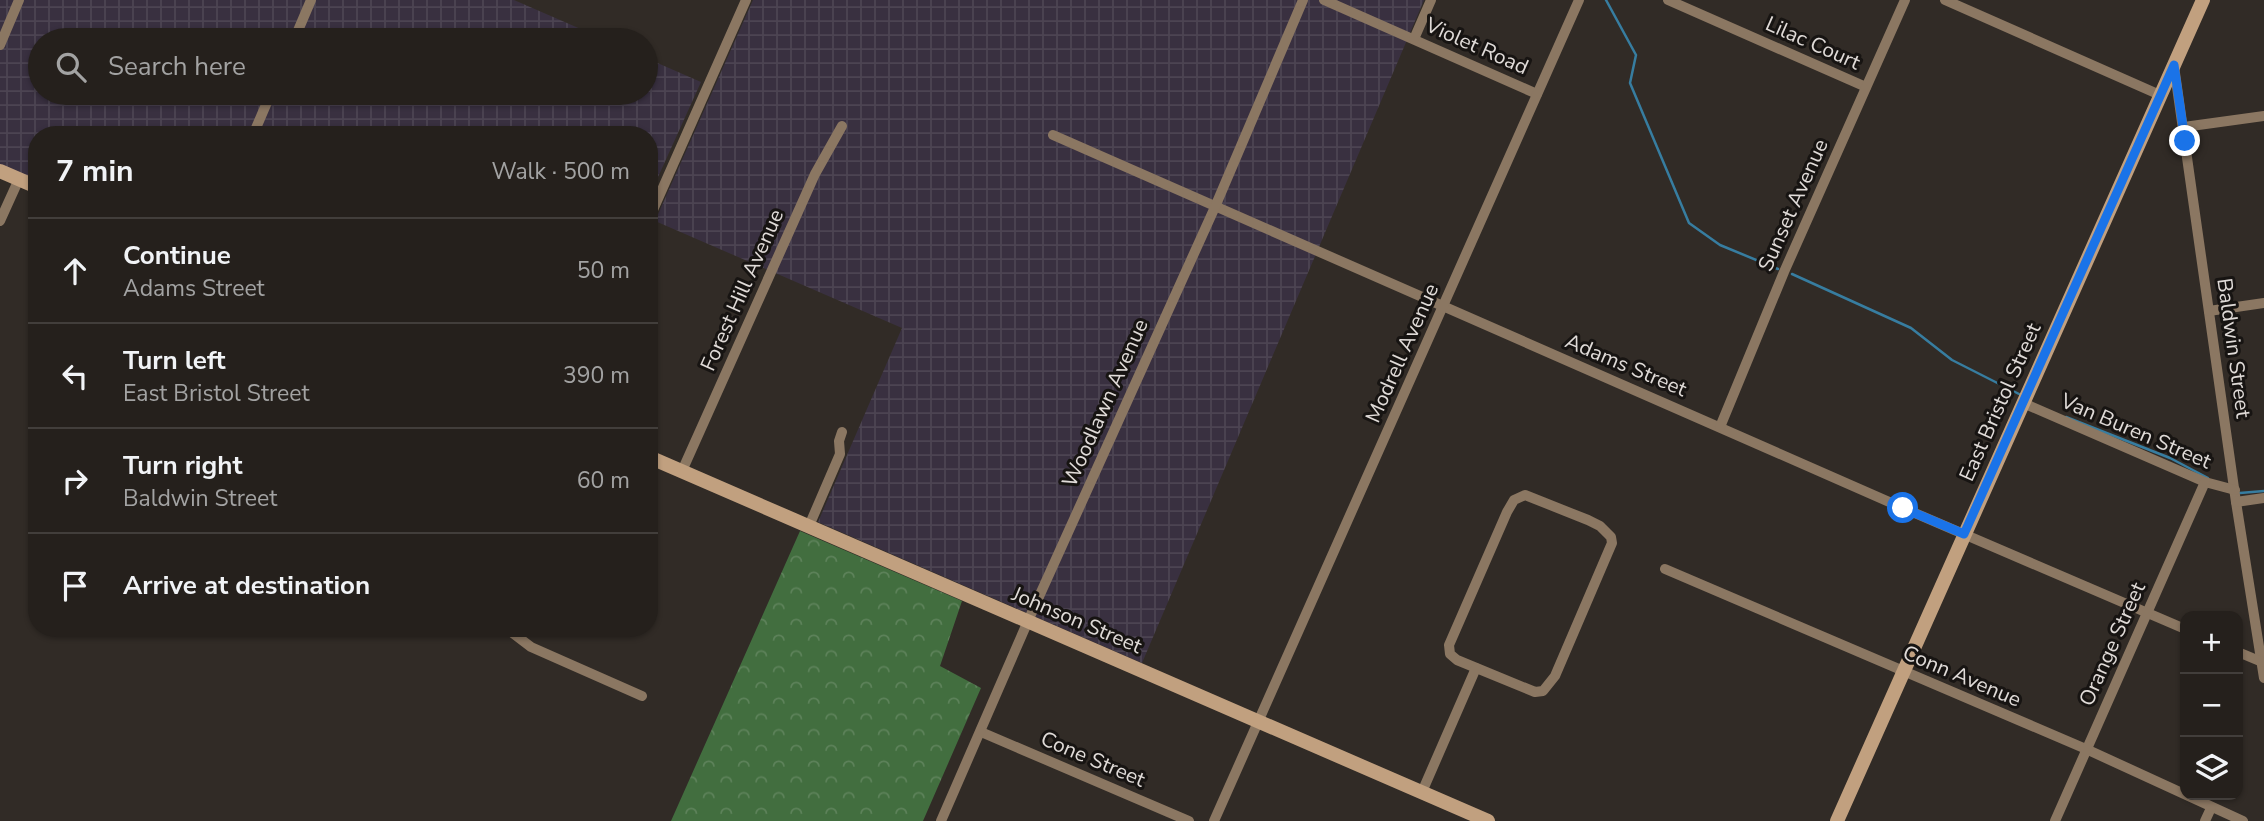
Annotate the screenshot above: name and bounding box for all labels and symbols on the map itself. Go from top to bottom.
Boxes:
street label: Violet Road [1420,10,1533,81]
street label: Lilac Court [1761,10,1865,77]
route end [2169,125,2200,156]
street label: Sunset Avenue [1751,134,1835,276]
street label: Forest Hill Avenue [694,205,790,375]
street label: Baldwin Street [2210,276,2258,420]
street label: Modrell Avenue [1359,279,1445,427]
street label: Woodlawn Avenue [1055,315,1155,491]
street label: East Bristol Street [1953,318,2048,486]
street label: Adams Street [1561,327,1692,403]
street label: Van Buren Street [2056,386,2216,476]
route start [1887,492,1918,523]
street label: Orange Street [2072,577,2152,710]
street label: Johnson Street [1007,580,1147,660]
street label: Conn Avenue [1899,639,2025,713]
street label: Cone Street [1036,724,1150,794]

